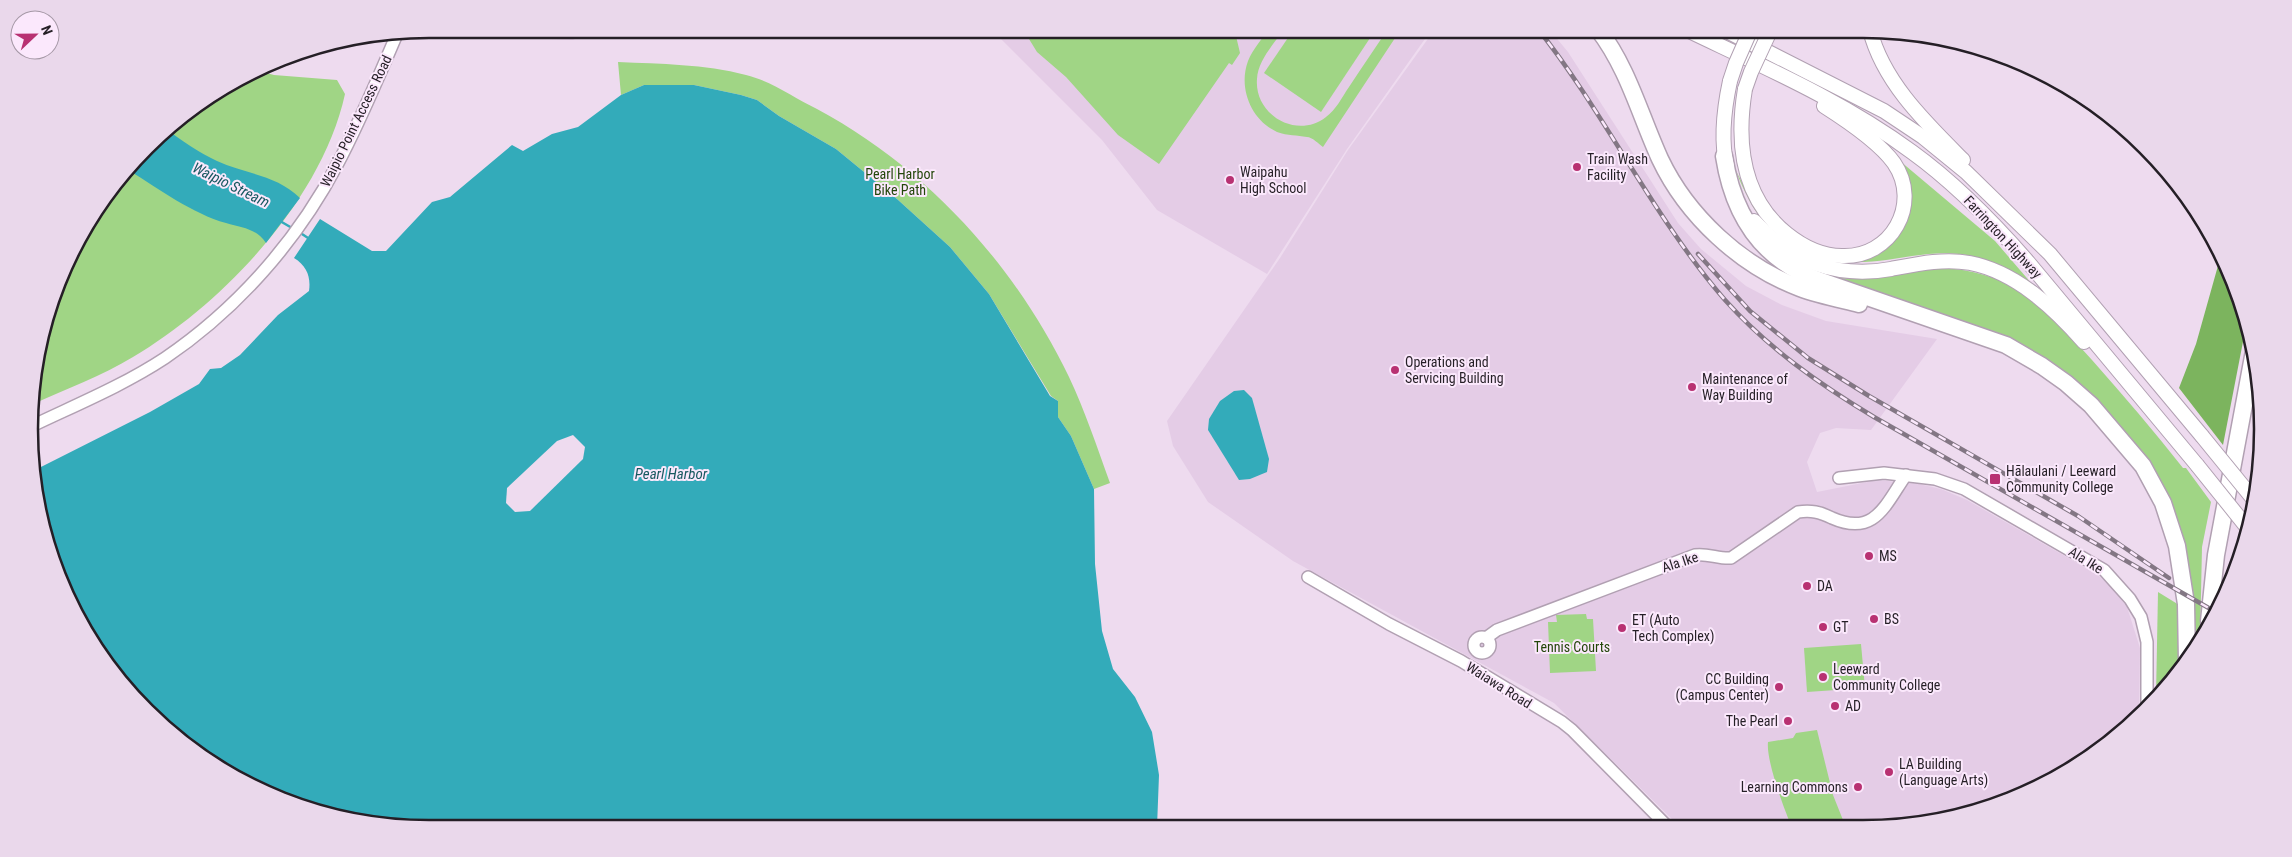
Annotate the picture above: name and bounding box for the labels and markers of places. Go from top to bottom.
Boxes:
place label: Train Wash Facility [1587,151,1648,183]
marker: Train Wash Facility [1571,161,1583,173]
place label: Waipahu High School [1240,164,1307,196]
marker: Waipahu High School [1224,174,1236,186]
place label: Operations and Servicing Building [1405,354,1504,386]
marker: Operations and Servicing Building [1389,364,1401,376]
place label: Maintenance of Way Building [1702,371,1789,403]
marker: Maintenance of Way Building [1686,381,1698,393]
place label: Hālaulani / Leeward Community College [2006,463,2116,495]
marker: Hālaulani / Leeward Community College [1988,472,2002,486]
place label: MS [1879,548,1897,564]
marker: MS [1863,550,1875,562]
place label: DA [1817,578,1833,594]
marker: DA [1801,580,1813,592]
place label: BS [1884,611,1899,627]
place label: ET (Auto Tech Complex) [1632,612,1714,645]
marker: BS [1868,613,1880,625]
place label: GT [1833,619,1849,635]
marker: GT [1817,621,1829,633]
marker: ET (Auto Tech Complex) [1616,622,1628,634]
place label: Leeward Community College [1833,661,1941,693]
place label: CC Building (Campus Center) [1675,671,1769,704]
marker: Leeward Community College [1817,671,1829,683]
marker: CC Building (Campus Center) [1773,681,1785,693]
place label: AD [1845,698,1861,714]
marker: AD [1829,700,1841,712]
place label: The Pearl [1726,713,1778,729]
marker: The Pearl [1782,715,1794,727]
place label: LA Building (Language Arts) [1899,756,1988,789]
marker: LA Building (Language Arts) [1883,766,1895,778]
place label: Learning Commons [1741,779,1848,795]
marker: Learning Commons [1852,781,1864,793]

